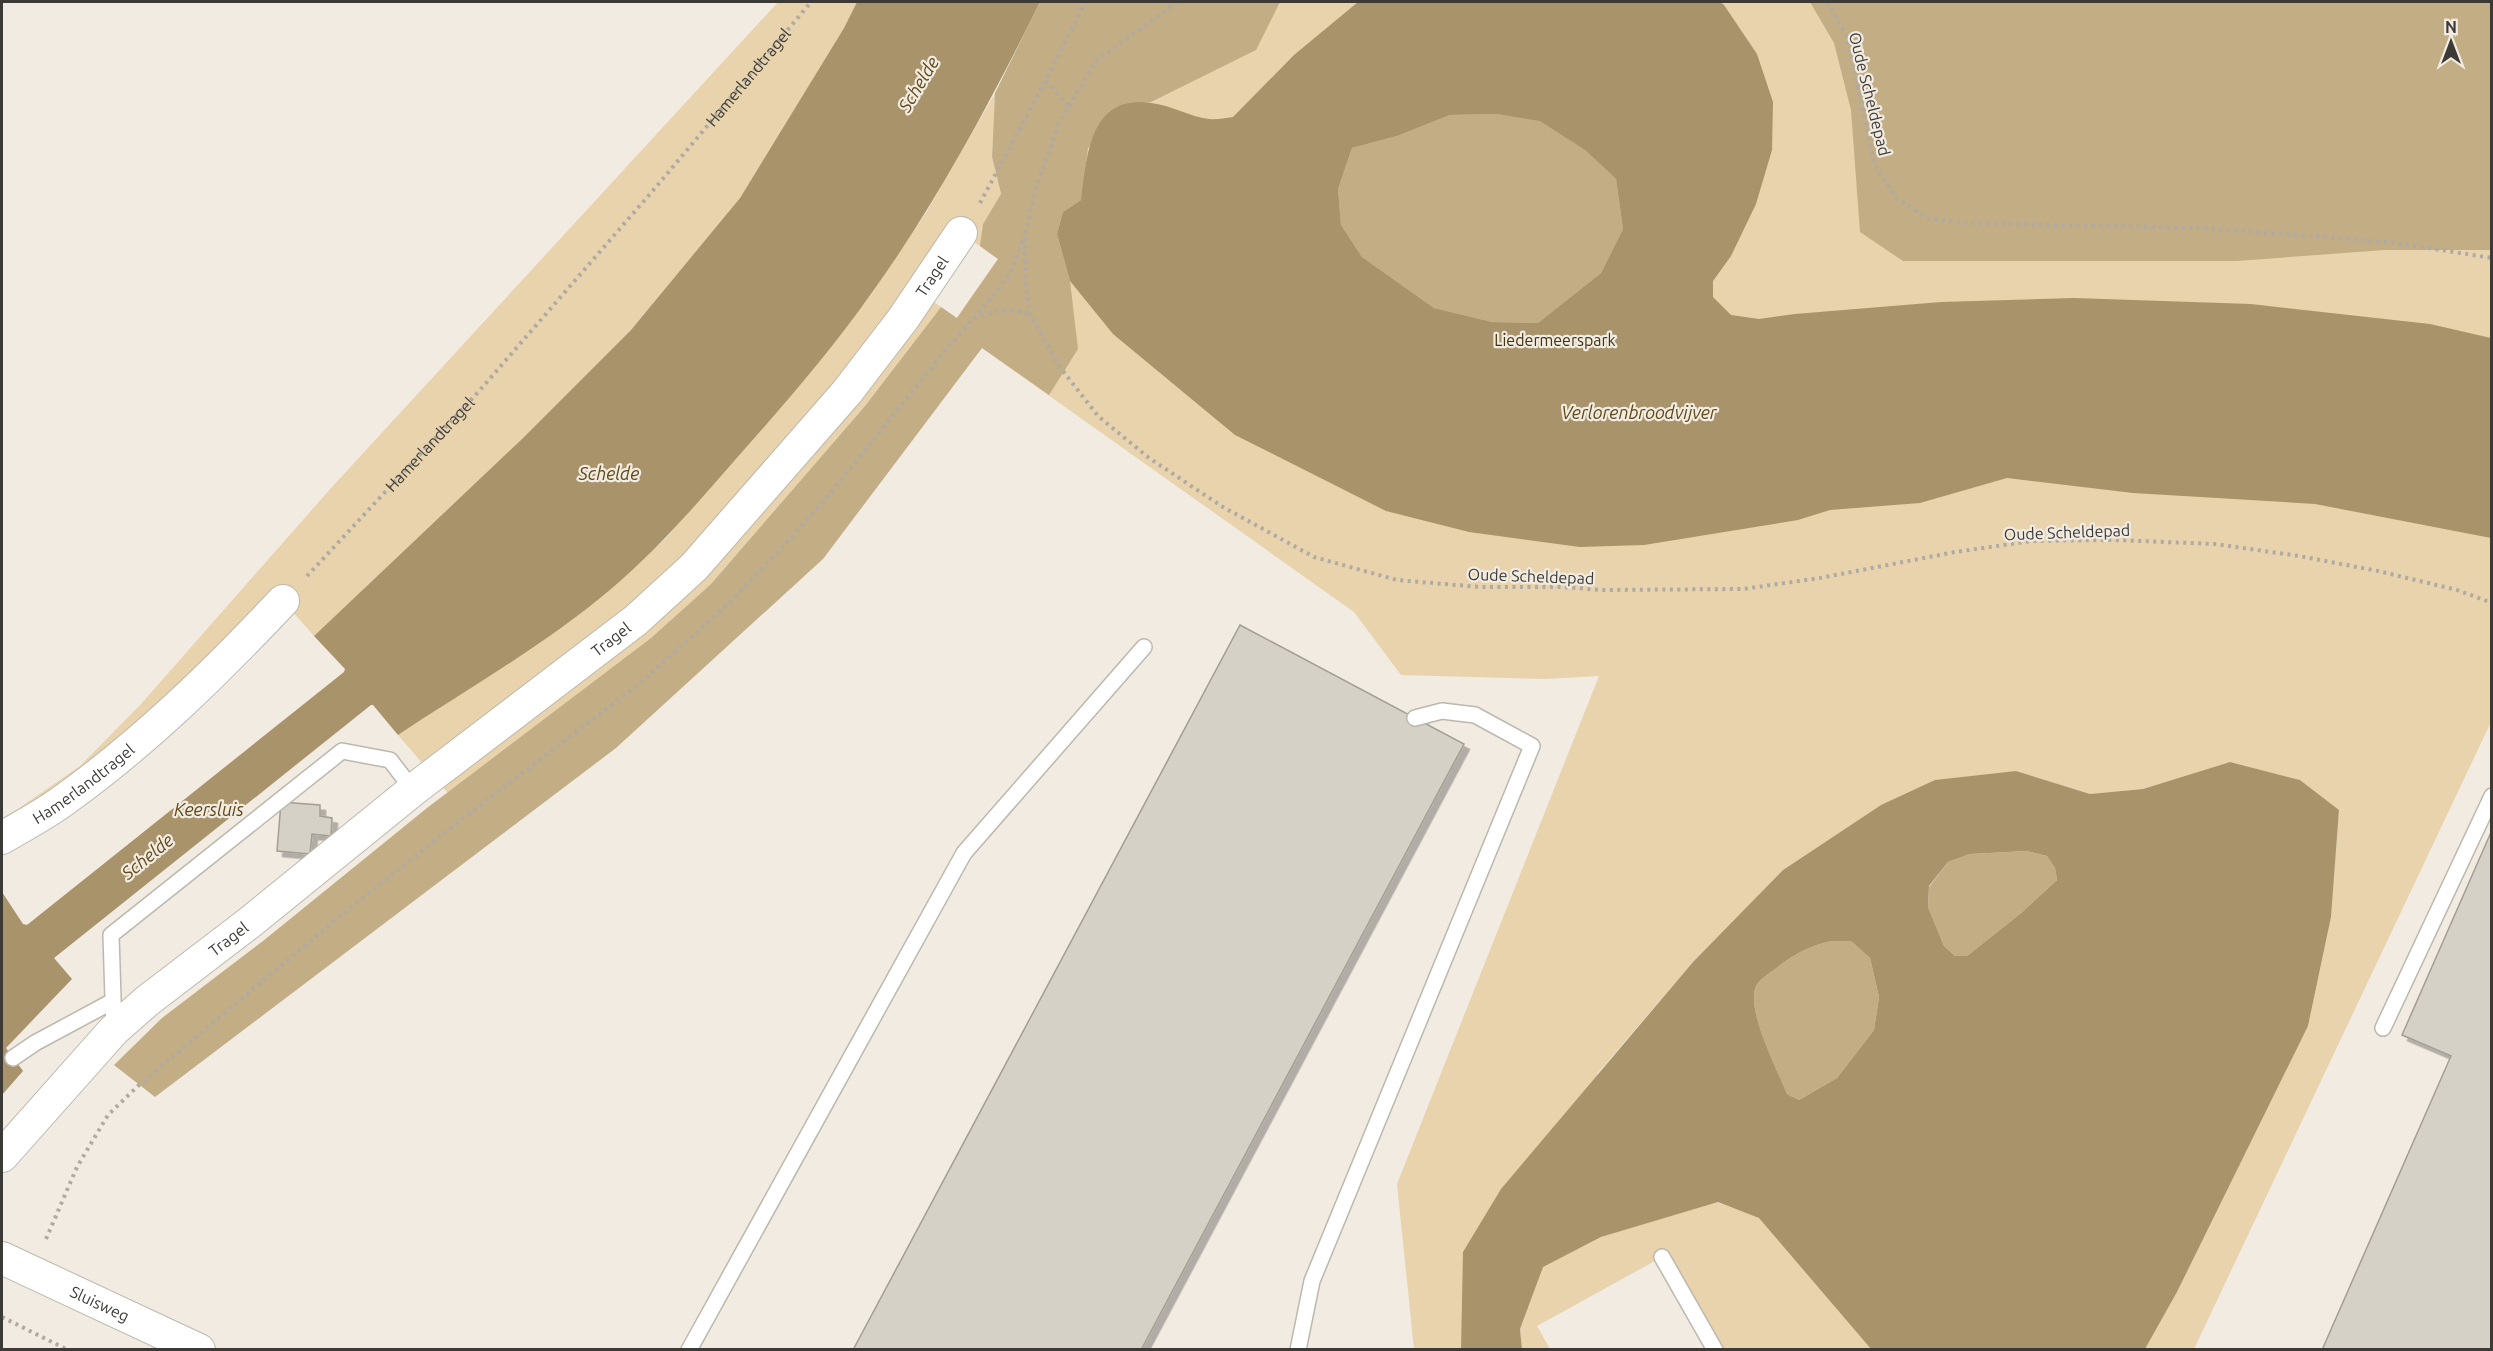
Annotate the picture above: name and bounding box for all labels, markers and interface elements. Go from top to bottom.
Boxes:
north arrow [2421,12,2481,72]
text: N [2445,18,2457,36]
street label: Hamerlandtragel [702,25,794,130]
street label: Oude Scheldepad [1846,30,1894,158]
water label: Schelde [893,53,942,116]
street label: Tragel [912,253,952,300]
park label: Liedermeerspark [1494,331,1616,349]
street label: Hamerlandtragel [381,393,478,495]
water label: Verlorenbroodvijver [1561,402,1718,422]
water label: Schelde [578,463,639,483]
street label: Oude Scheldepad [2003,521,2131,543]
street label: Oude Scheldepad [1467,565,1595,587]
street label: Tragel [588,618,634,660]
street label: Hamerlandtragel [29,740,138,827]
water label: Keersluis [174,799,244,819]
water label: Schelde [116,829,177,883]
street label: Tragel [205,918,252,960]
street label: Sluisweg [67,1282,132,1325]

